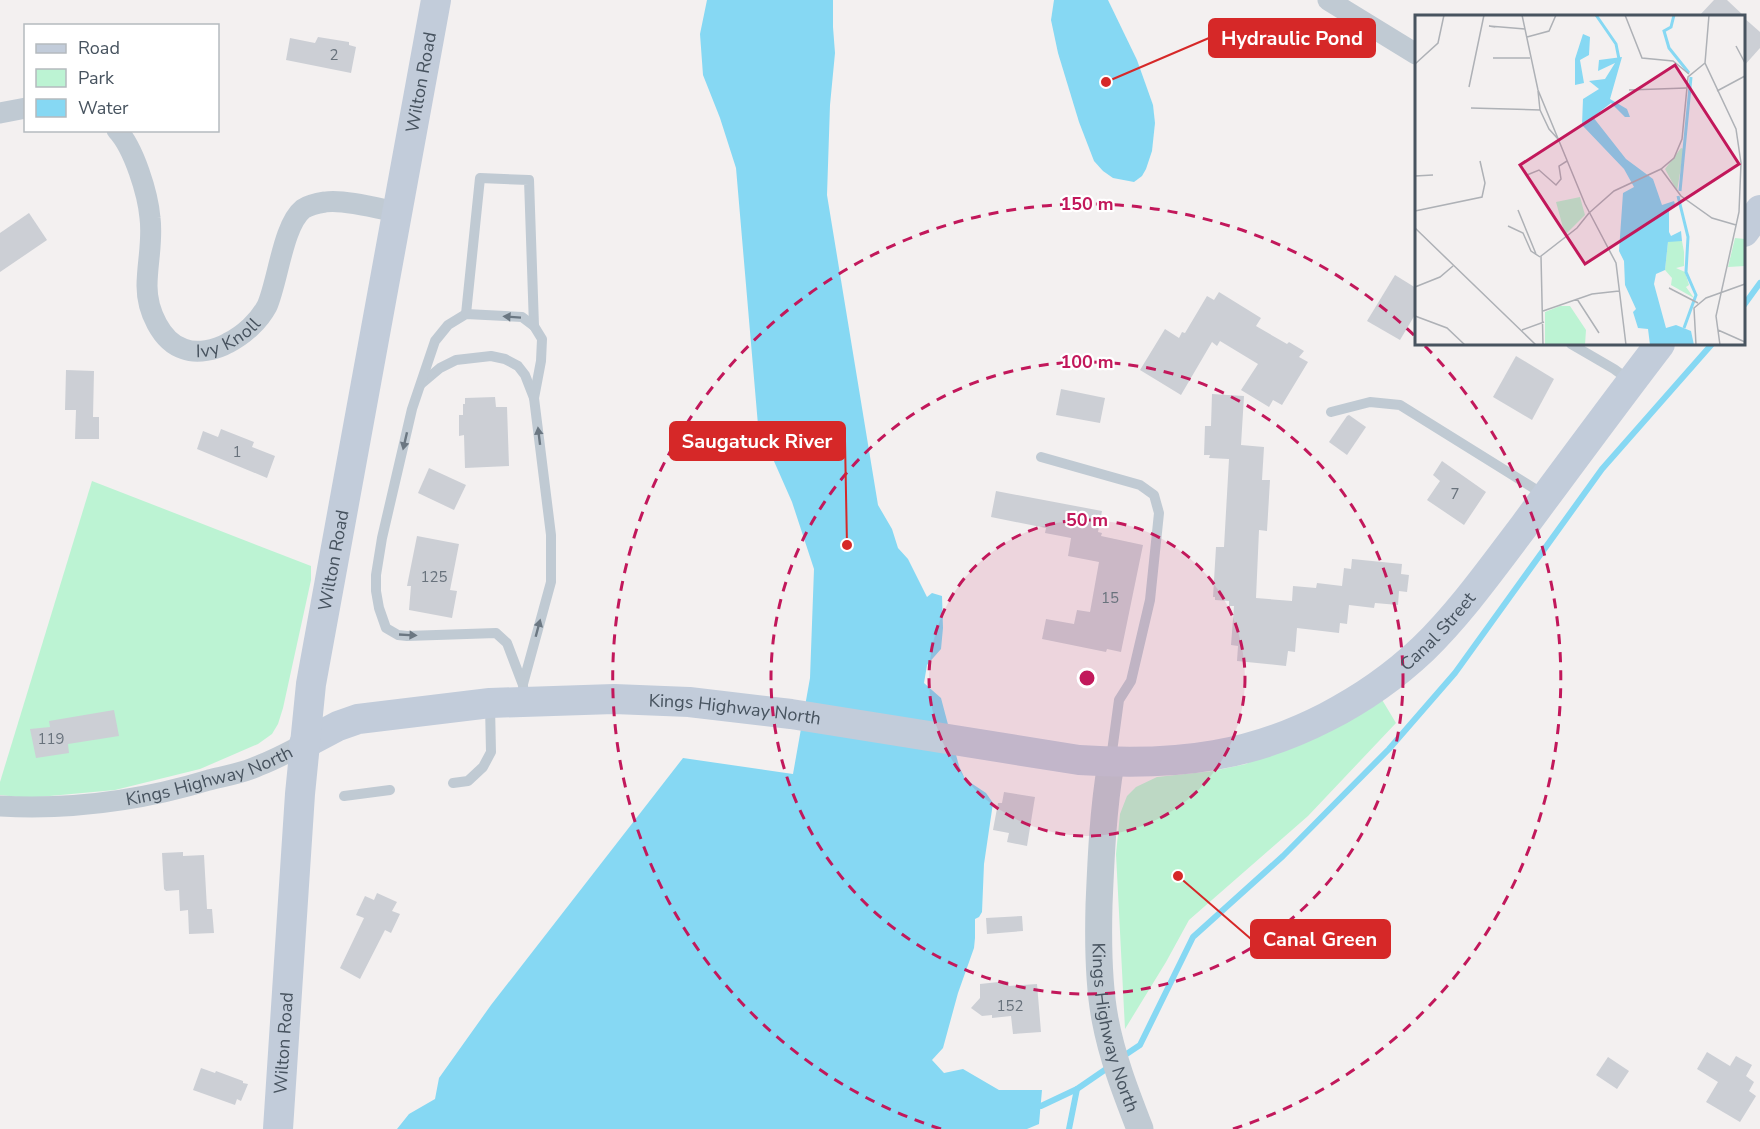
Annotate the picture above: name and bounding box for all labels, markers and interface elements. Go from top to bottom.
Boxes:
inset map [1415,15,1745,345]
callout: Hydraulic Pond [1209,19,1375,57]
legend [24,24,219,132]
text: Hydraulic Pond [1221,25,1363,52]
street label: Wilton Road [400,30,442,135]
text: Road [78,36,120,60]
house number: 2 [329,45,339,65]
text: Park [78,66,115,90]
text: Water [78,96,129,120]
text: 150 m [1060,192,1114,216]
street label: Ivy Knoll [196,312,266,363]
one-way arrow [502,312,521,321]
text: 100 m [1060,350,1114,374]
callout: Saugatuck River [670,422,845,460]
one-way arrow [534,426,544,445]
text: Saugatuck River [682,428,833,455]
one-way arrow [400,432,409,451]
house number: 1 [232,442,242,462]
house number: 7 [1450,484,1460,504]
street label: Wilton Road [313,508,355,613]
text: 50 m [1066,508,1108,532]
house number: 125 [420,567,448,587]
street label: Canal Street [1395,587,1481,676]
house number: 15 [1101,588,1119,608]
one-way arrow [534,619,543,637]
one-way arrow [398,631,417,640]
centre of rings [1077,668,1097,688]
street label: Kings Highway North [648,688,823,731]
house number: 119 [37,729,65,749]
street label: Kings Highway North [124,740,297,811]
callout: Canal Green [1251,920,1390,958]
text: Canal Green [1263,926,1377,953]
street label: Kings Highway North [1087,943,1144,1116]
street label: Wilton Road [268,991,299,1095]
house number: 152 [996,996,1024,1016]

